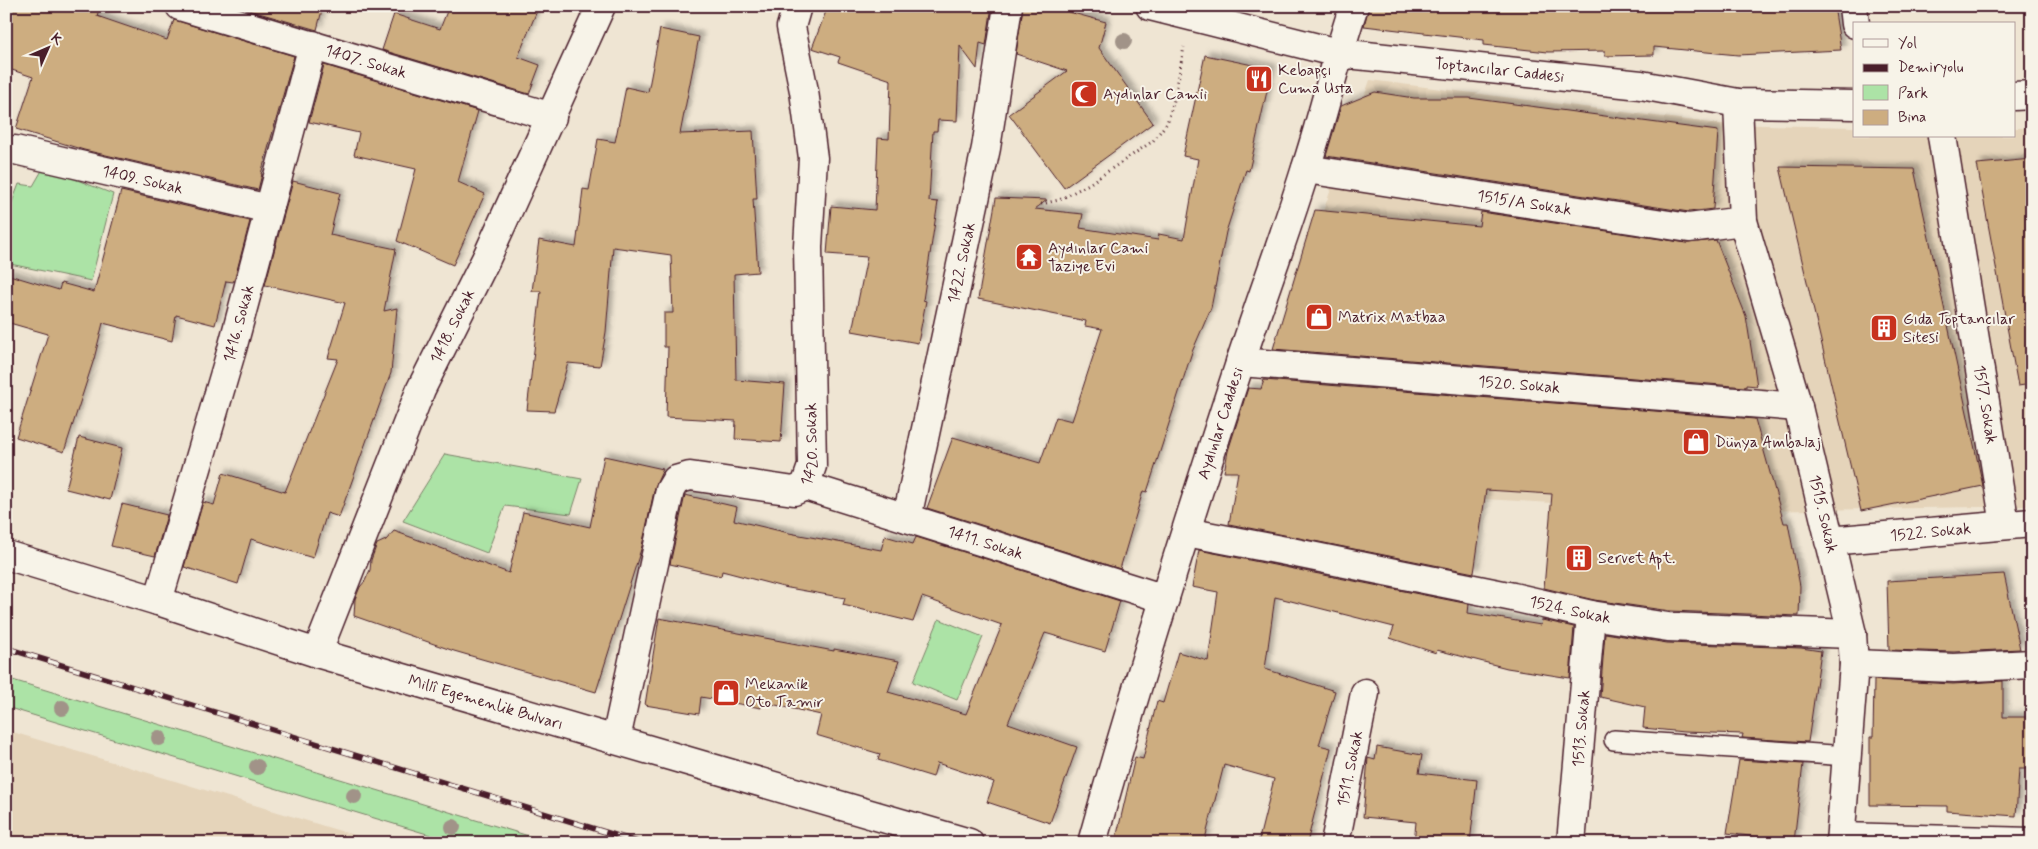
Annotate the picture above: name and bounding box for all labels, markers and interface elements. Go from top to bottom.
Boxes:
north arrow [22,22,72,72]
legend [1853,22,2016,138]
text: K [47,30,67,50]
text: Yol [1898,34,1917,54]
street label: 1407. Sokak [322,39,409,84]
street label: Toptancılar Caddesi [1433,53,1566,87]
text: Demiryolu [1898,58,1964,78]
place label: Kebapçı Cuma Usta [1278,60,1353,99]
restaurant icon: Kebapçı Cuma Usta [1244,64,1274,94]
mosque icon: Aydınlar Camii [1069,79,1099,109]
place label: Aydınlar Camii [1103,84,1208,105]
text: Park [1898,84,1928,104]
text: Bina [1898,108,1926,128]
street label: 1409. Sokak [100,160,185,199]
street label: 1515/A Sokak [1476,185,1573,220]
street label: 1422. Sokak [943,220,980,305]
place label: Aydınlar Cami Taziye Evi [1048,238,1149,277]
temple icon: Aydınlar Cami Taziye Evi [1014,242,1044,272]
street label: 1416. Sokak [218,282,259,365]
street label: 1418. Sokak [425,285,480,367]
shop icon: Matrix Matbaa [1304,302,1334,332]
place label: Matrix Matbaa [1338,307,1446,328]
place label: Gıda Toptancılar Sitesi [1903,309,2015,348]
building icon: Gıda Toptancılar Sitesi [1869,313,1899,343]
street label: 1517. Sokak [1969,363,2002,446]
street label: Aydınlar Caddesi [1192,364,1249,482]
street label: 1520. Sokak [1477,371,1561,398]
street label: 1420. Sokak [795,402,823,488]
shop icon: Dünya Ambalaj [1681,427,1711,457]
place label: Dünya Ambalaj [1715,432,1821,453]
street label: 1515. Sokak [1804,473,1843,555]
street label: 1522. Sokak [1889,518,1972,546]
street label: 1411. Sokak [945,521,1026,564]
building icon: Servet Apt. [1564,543,1594,573]
place label: Servet Apt. [1598,548,1675,570]
street label: 1524. Sokak [1527,591,1612,628]
street label: Millî Egemenlik Bulvarı [406,670,566,735]
place label: Mekanik Oto Tamir [745,674,824,713]
shop icon: Mekanik Oto Tamir [711,678,741,708]
street label: 1513. Sokak [1567,689,1595,768]
street label: 1511. Sokak [1332,728,1368,808]

